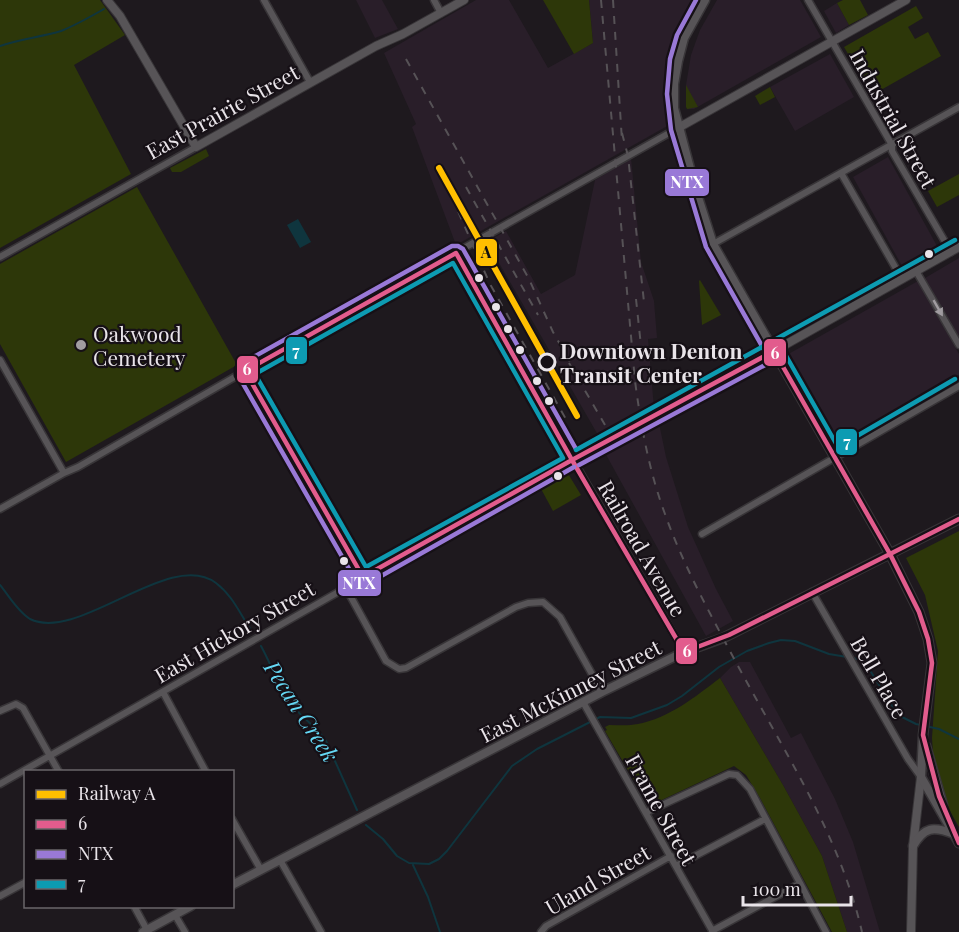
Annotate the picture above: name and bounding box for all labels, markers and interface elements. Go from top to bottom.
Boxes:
street label: Industrial Street [844,44,944,193]
street label: East Prairie Street [140,57,304,165]
line badge: NTX [664,168,710,197]
text: NTX [670,171,705,192]
line badge: A [475,238,498,267]
text: A [480,241,492,262]
unlabelled marker [923,248,935,260]
unlabelled marker [473,272,485,284]
one-way arrow [932,300,943,316]
unlabelled marker [490,301,502,313]
place label: Oakwood Cemetery [93,319,186,371]
unlabelled marker [502,323,514,335]
line badge: 7 [285,336,308,365]
place label: Downtown Denton Transit Center [560,336,742,388]
marker: Oakwood Cemetery [74,338,88,352]
line badge: 6 [763,338,787,367]
text: 7 [292,340,300,361]
text: 6 [771,342,780,363]
unlabelled marker [514,344,526,356]
marker: Downtown Denton Transit Center [538,353,556,371]
line badge: 6 [236,355,259,384]
text: 6 [243,358,252,379]
unlabelled marker [531,375,543,387]
unlabelled marker [543,395,555,407]
line badge: 7 [835,428,858,456]
text: 7 [843,431,851,452]
unlabelled marker [552,470,564,482]
street label: Railroad Avenue [593,475,693,621]
unlabelled marker [338,555,350,567]
line badge: NTX [337,569,382,597]
text: NTX [342,572,377,593]
street label: East Hickory Street [149,573,320,688]
street label: Bell Place [845,631,915,723]
street label: East McKinney Street [474,632,666,748]
line badge: 6 [675,637,698,665]
text: 6 [683,640,692,661]
water label: Pecan Creek [257,654,346,768]
street label: Frame Street [620,749,704,870]
legend [24,770,234,908]
text: Railway A [78,781,156,805]
text: 6 [78,811,87,835]
street label: Uland Street [539,837,655,920]
text: NTX [78,841,114,865]
scale bar [743,869,851,907]
text: 7 [78,871,86,895]
text: 100 m [752,877,801,901]

